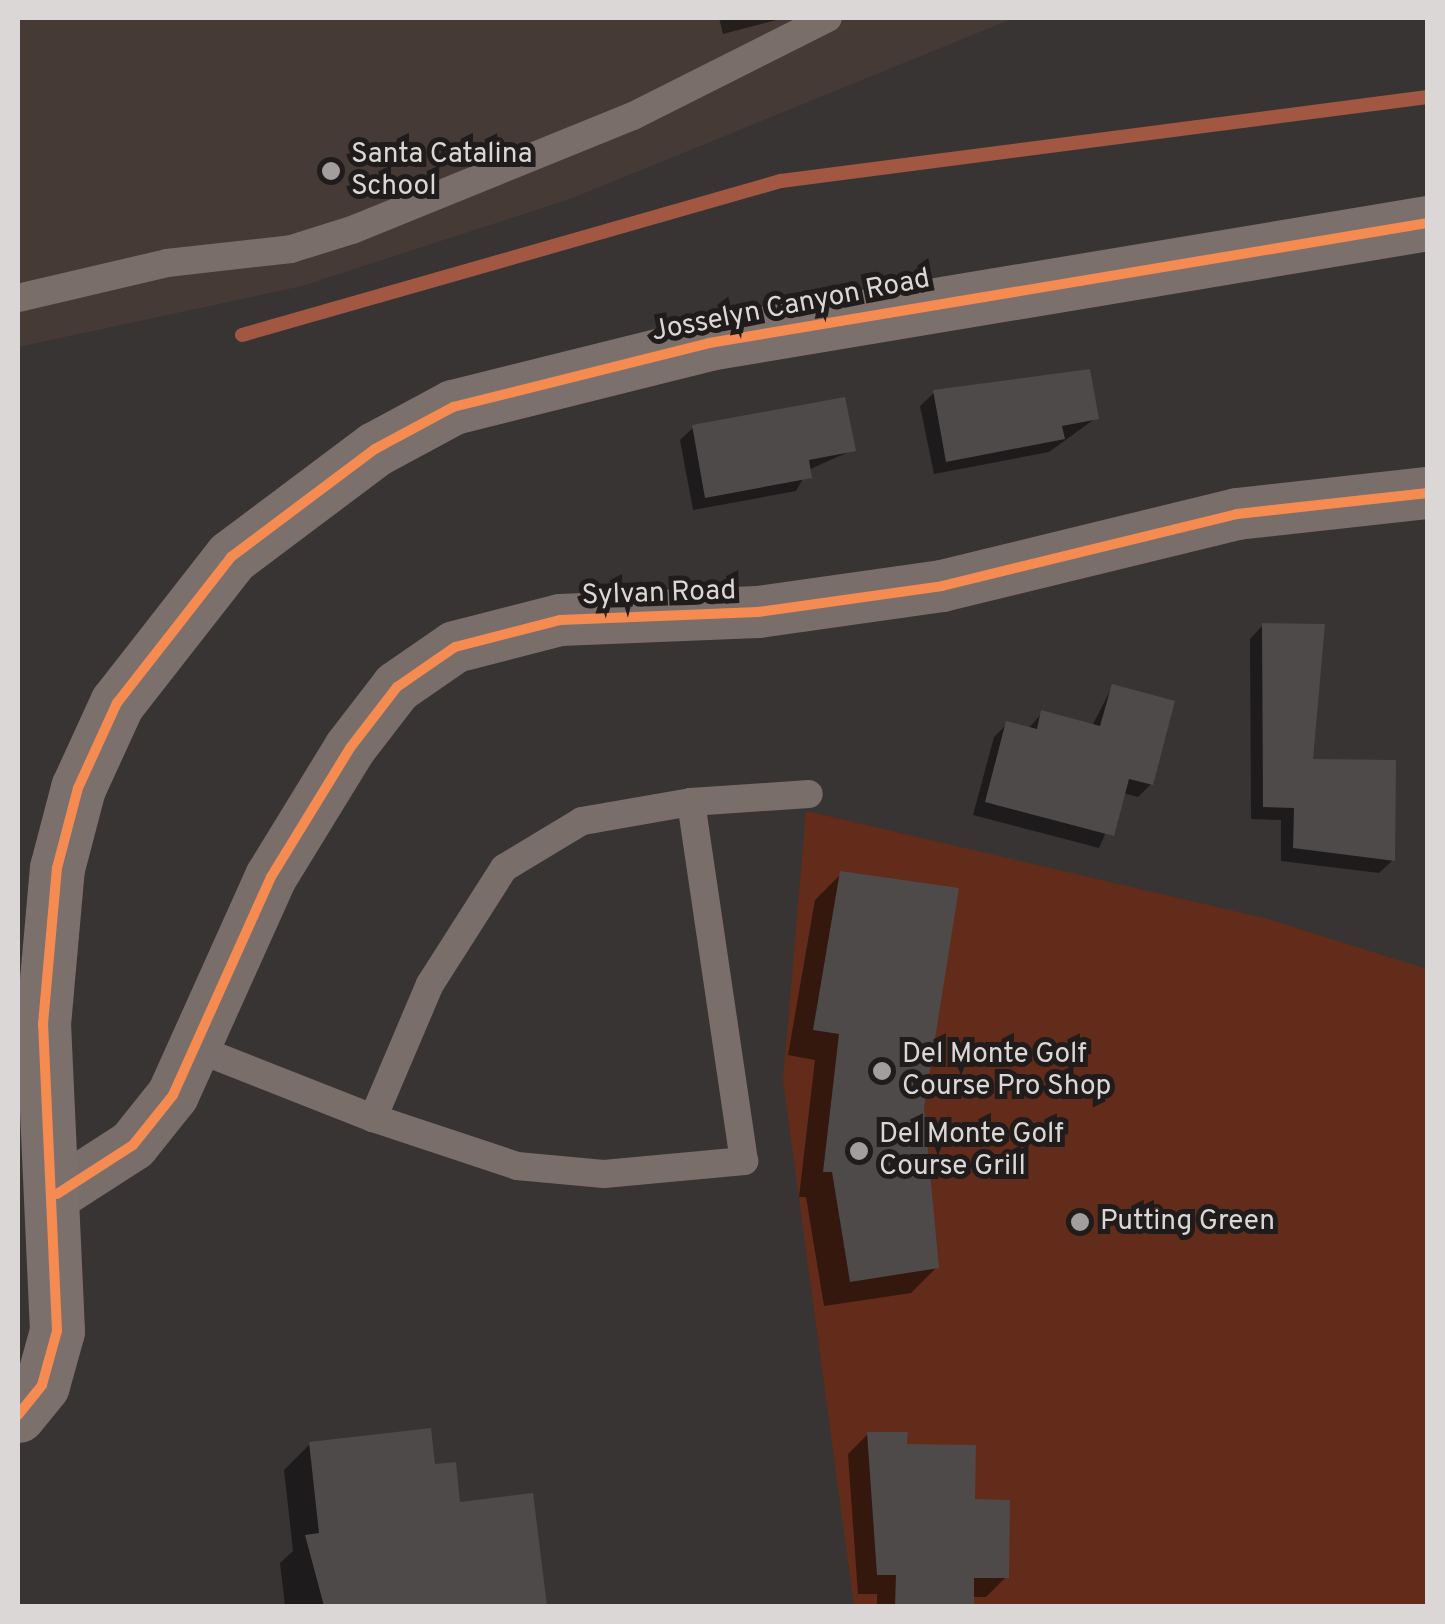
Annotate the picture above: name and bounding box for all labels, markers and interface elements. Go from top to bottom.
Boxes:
place label: Santa Catalina School [351,138,532,204]
marker: Santa Catalina School [320,160,342,182]
street label: Josselyn Canyon Road [649,263,933,349]
street label: Sylvan Road [581,575,737,613]
place label: Del Monte Golf Course Pro Shop [902,1038,1111,1104]
marker: Del Monte Golf Course Pro Shop [871,1060,893,1082]
place label: Del Monte Golf Course Grill [879,1118,1064,1184]
marker: Del Monte Golf Course Grill [848,1140,870,1162]
place label: Putting Green [1100,1205,1275,1239]
marker: Putting Green [1069,1211,1091,1233]

